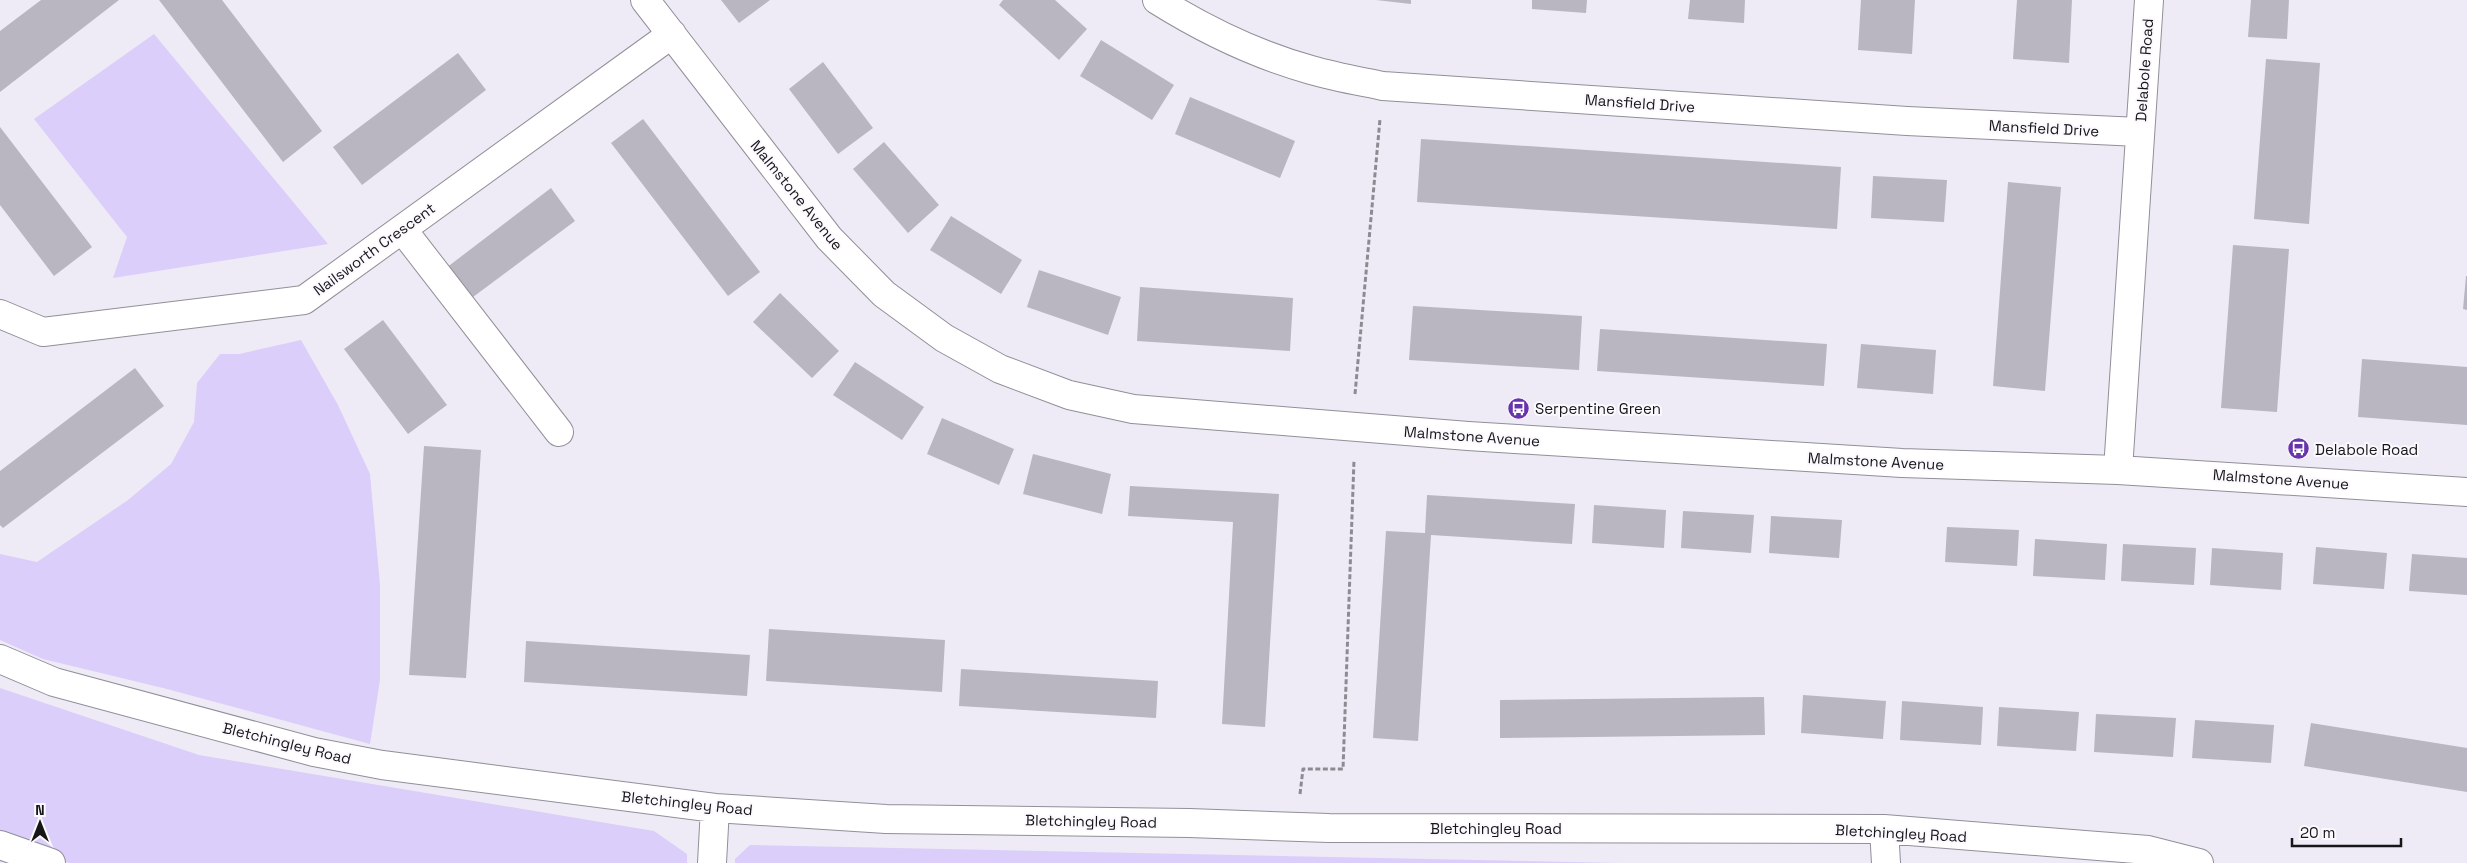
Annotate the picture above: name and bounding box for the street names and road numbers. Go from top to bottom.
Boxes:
street label: Delabole Road [2131,18,2157,122]
street label: Mansfield Drive [1584,90,1696,116]
street label: Mansfield Drive [1988,116,2100,140]
street label: Malmstone Avenue [747,136,847,254]
street label: Nailsworth Crescent [309,198,439,300]
street label: Malmstone Avenue [1403,422,1541,450]
street label: Malmstone Avenue [1807,448,1945,474]
street label: Malmstone Avenue [2212,465,2350,493]
street label: Bletchingley Road [221,718,353,768]
street label: Bletchingley Road [620,787,754,819]
street label: Bletchingley Road [1025,810,1157,832]
street label: Bletchingley Road [1430,819,1562,838]
street label: Bletchingley Road [1835,820,1967,846]

